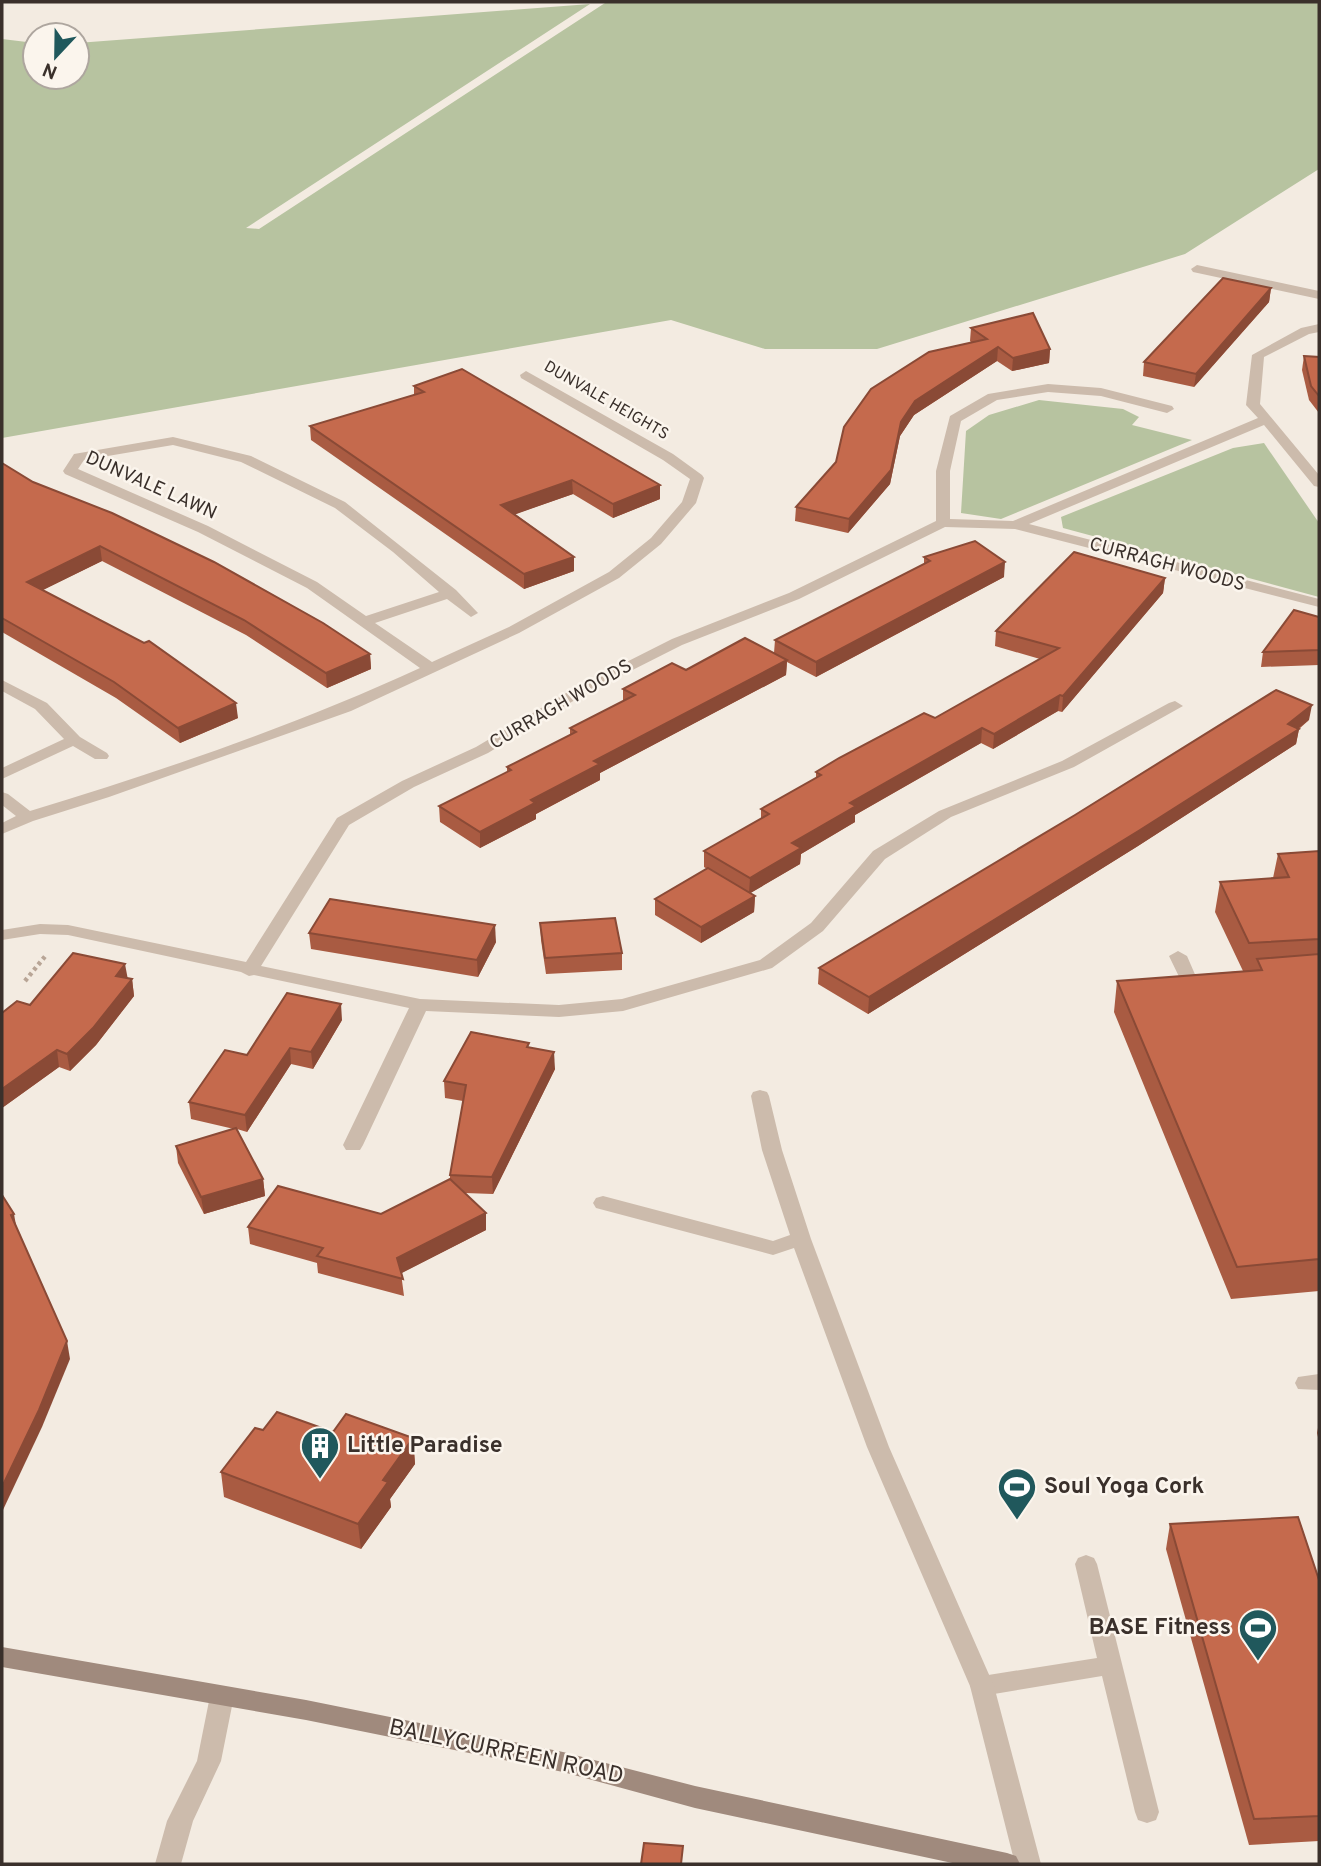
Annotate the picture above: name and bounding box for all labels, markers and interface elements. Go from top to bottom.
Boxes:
north arrow [21,21,91,91]
text: N [40,56,61,84]
street label: DUNVALE HEIGHTS [540,357,672,445]
street label: DUNVALE LAWN [82,446,220,526]
street label: CURRAGH WOODS [1086,533,1248,597]
street label: CURRAGH WOODS [485,654,637,756]
building icon: Little Paradise [299,1425,341,1480]
place label: Little Paradise [347,1432,503,1461]
sports icon: Soul Yoga Cork [996,1466,1038,1521]
place label: Soul Yoga Cork [1044,1473,1204,1502]
sports icon: BASE Fitness [1237,1607,1279,1662]
place label: BASE Fitness [1089,1614,1231,1643]
street label: BALLYCURREEN ROAD [386,1714,626,1792]

